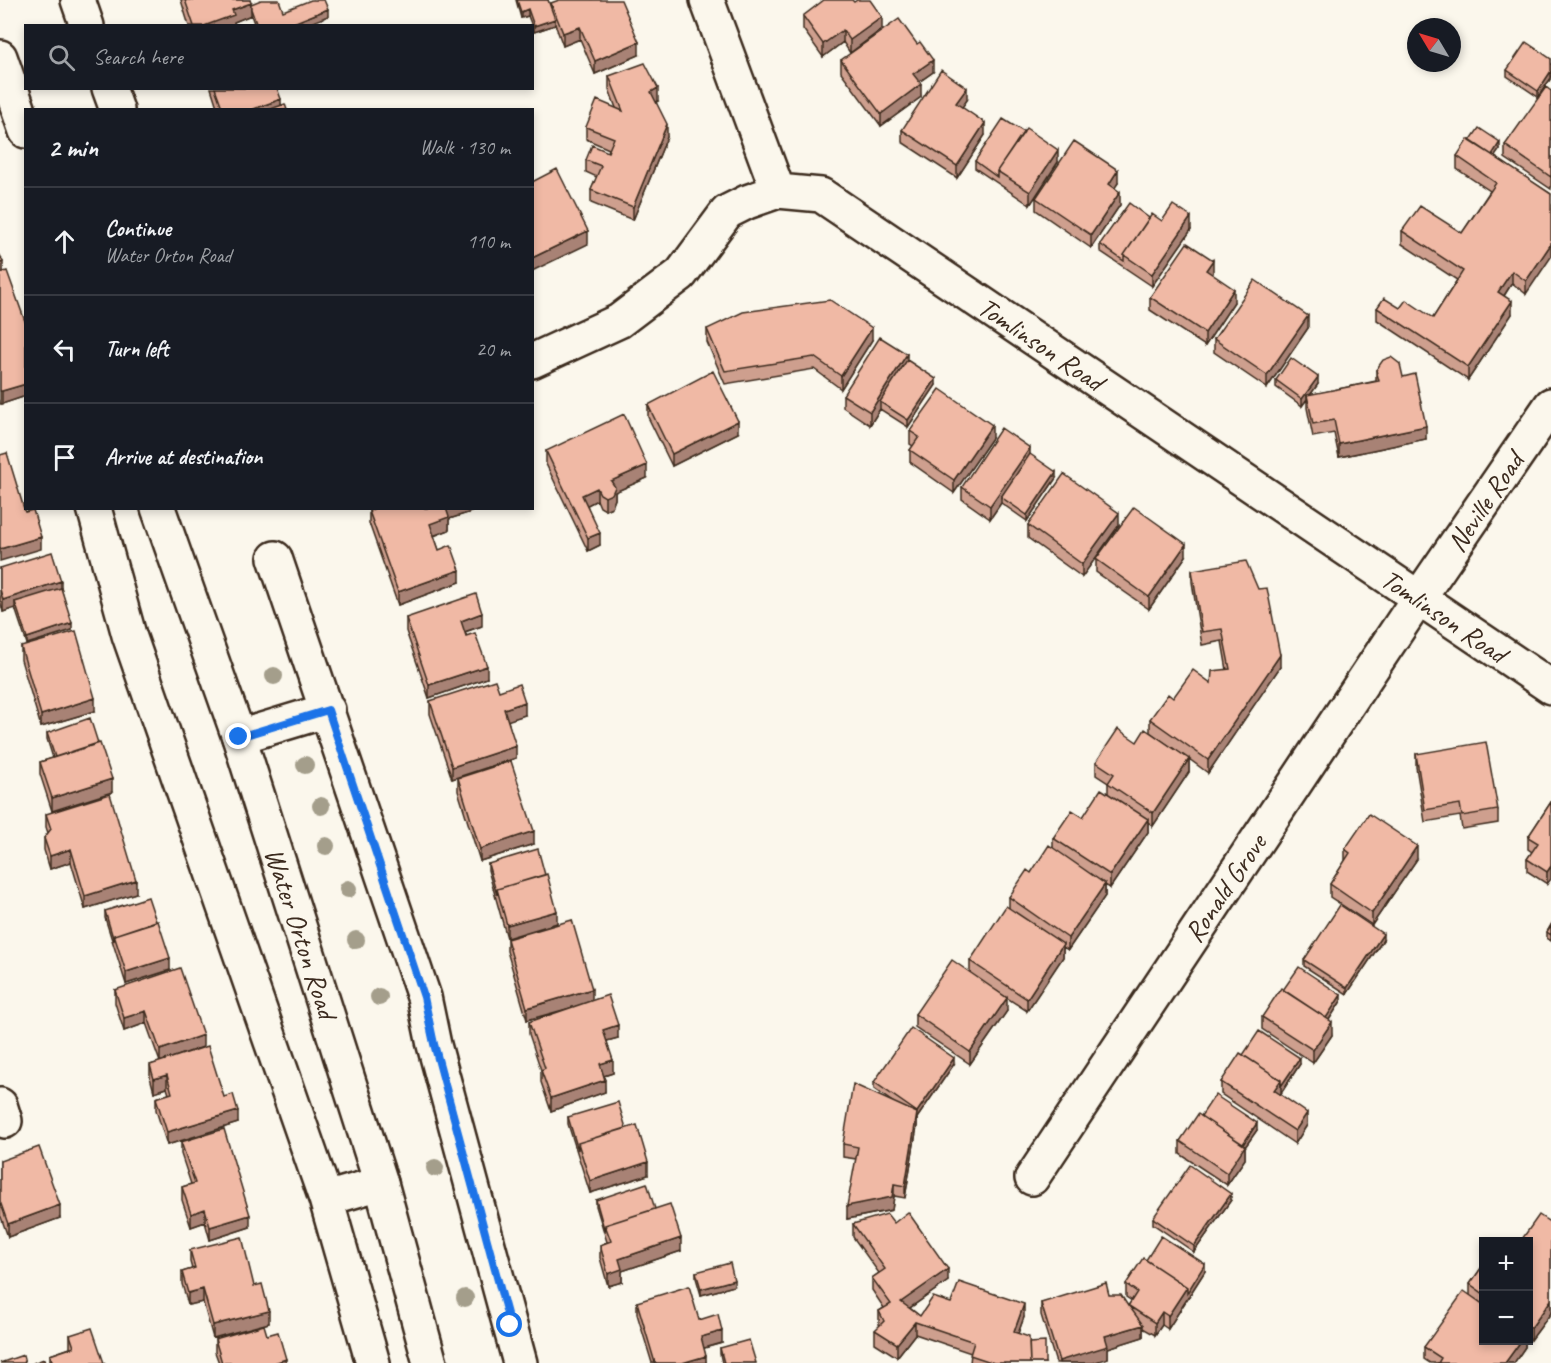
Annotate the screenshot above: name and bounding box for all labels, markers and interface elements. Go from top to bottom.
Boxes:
north arrow [1407,18,1461,72]
search box [24,24,534,90]
icon: search [45,41,78,74]
text: Search here [93,43,183,71]
text: 2 min [48,131,98,164]
text: Walk · 130 m [420,135,510,160]
text: Continue [105,215,171,243]
icon: ahead [48,225,81,258]
text: 110 m [467,229,510,254]
text: Water Orton Road [105,243,231,268]
street label: Tomlinson Road [971,289,1114,401]
icon: left [48,333,81,366]
text: Turn left [105,335,169,363]
text: 20 m [476,337,510,362]
icon: arrive [48,441,81,474]
street label: Neville Road [1439,442,1533,559]
text: Arrive at destination [105,443,262,471]
street label: Tomlinson Road [1374,561,1517,673]
route end [225,723,251,749]
street label: Ronald Grove [1176,826,1275,949]
street label: Water Orton Road [257,843,346,1026]
map controls [1479,1237,1533,1345]
button: + [1479,1237,1533,1291]
button: − [1479,1291,1533,1345]
route start [496,1311,522,1337]

